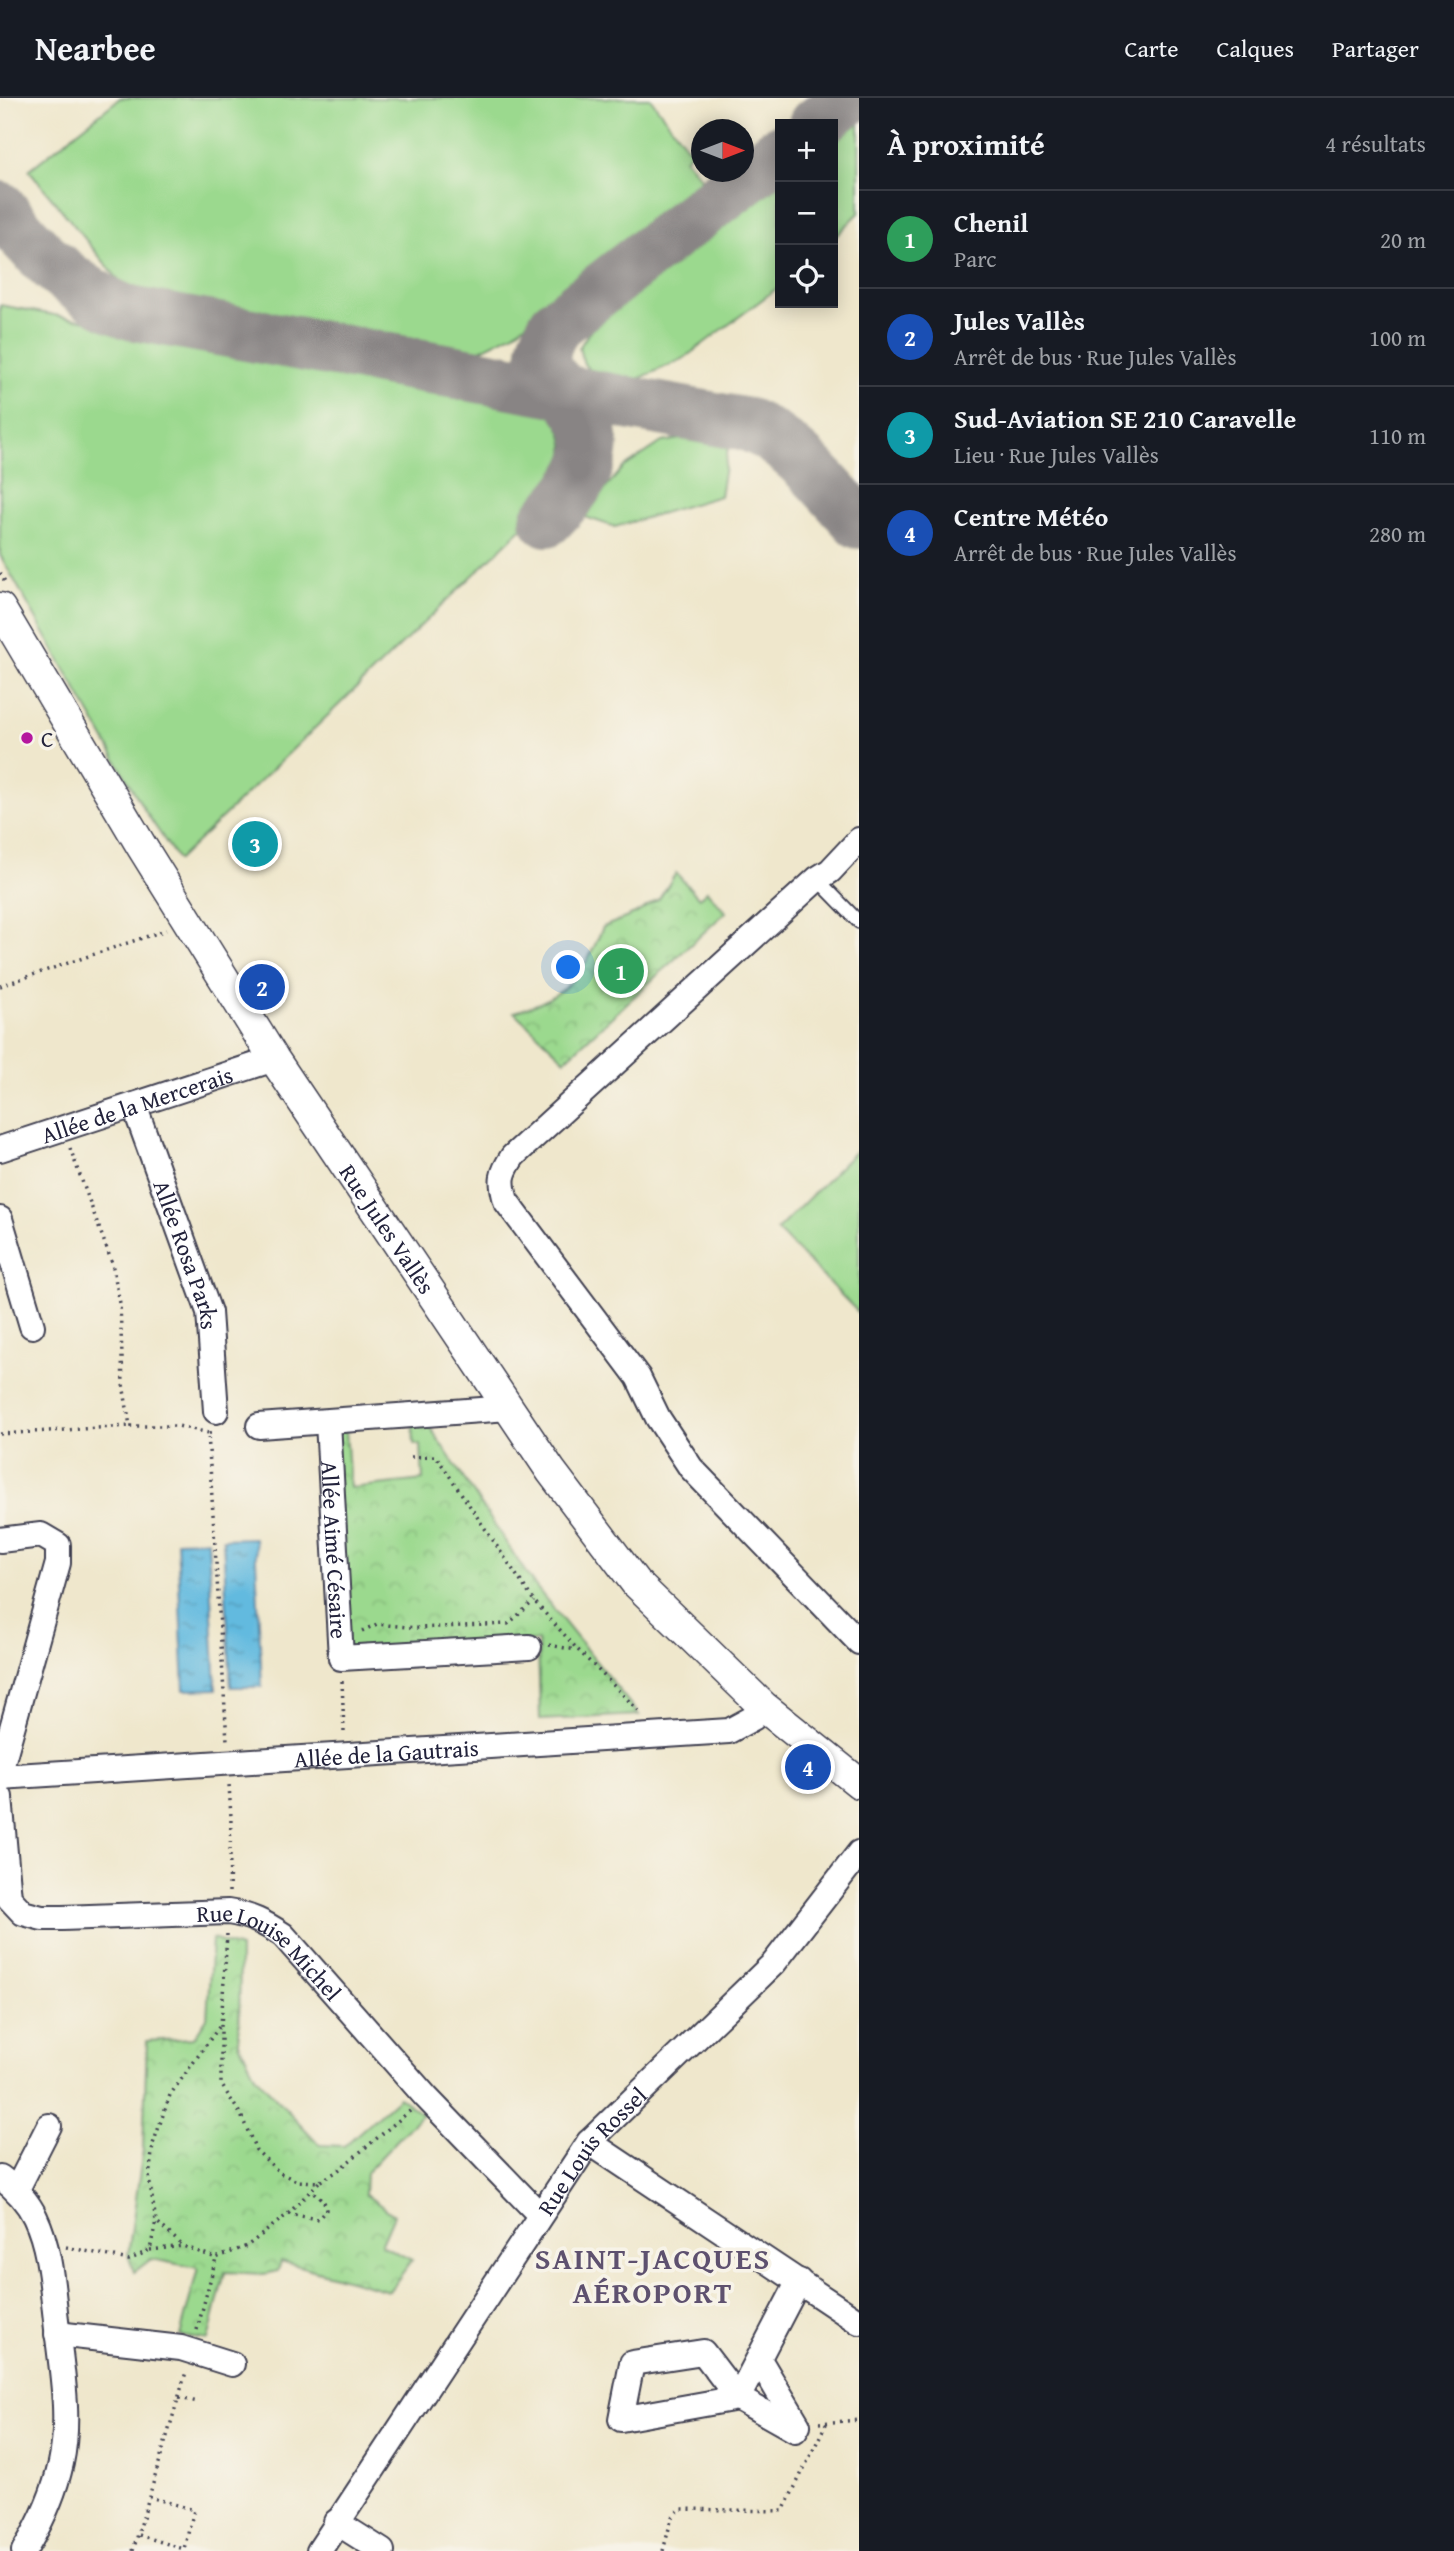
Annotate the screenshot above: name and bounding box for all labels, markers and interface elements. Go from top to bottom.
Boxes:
text: Nearbee [35,24,156,72]
text: Carte [1124,31,1178,66]
text: Calques [1216,31,1294,66]
text: Partager [1332,31,1419,66]
north arrow [691,119,754,182]
map controls [775,119,838,308]
button: + [775,119,838,182]
text: À proximité [887,122,1045,166]
text: 4 résultats [1325,127,1426,160]
button: − [775,182,838,245]
text: Chenil [954,203,1028,242]
text: 1 [904,223,916,256]
text: 20 m [1380,223,1426,256]
text: Parc [954,242,997,275]
button: locate [775,245,838,308]
text: Jules Vallès [954,301,1085,340]
text: 2 [904,321,916,354]
text: 100 m [1369,321,1426,354]
text: Arrêt de bus · Rue Jules Vallès [954,340,1237,373]
text: Sud-Aviation SE 210 Caravelle [954,399,1296,438]
text: 3 [904,419,916,452]
text: 110 m [1369,419,1426,452]
text: Lieu · Rue Jules Vallès [954,438,1159,471]
text: Centre Météo [954,497,1108,536]
text: 4 [904,517,916,550]
text: 280 m [1369,517,1426,550]
text: Arrêt de bus · Rue Jules Vallès [954,536,1237,569]
place label: C [41,722,54,755]
marker: C [19,730,35,746]
pin: 3 [232,818,278,870]
pin: 1 [598,945,644,997]
your location [551,950,585,984]
pin: 2 [239,961,285,1013]
street label: Allée de la Mercerais [37,1057,237,1151]
street label: Rue Jules Vallès [332,1157,444,1300]
street label: Allée Rosa Parks [146,1175,227,1331]
street label: Allée Aimé Césaire [314,1460,356,1640]
street label: Allée de la Gautrais [293,1730,480,1775]
pin: 4 [785,1741,831,1793]
street label: Rue Louise Michel [196,1895,350,2007]
street label: Rue Louis Rossel [529,2079,654,2221]
district label: SAINT-JACQUES AÉROPORT [535,2236,771,2314]

